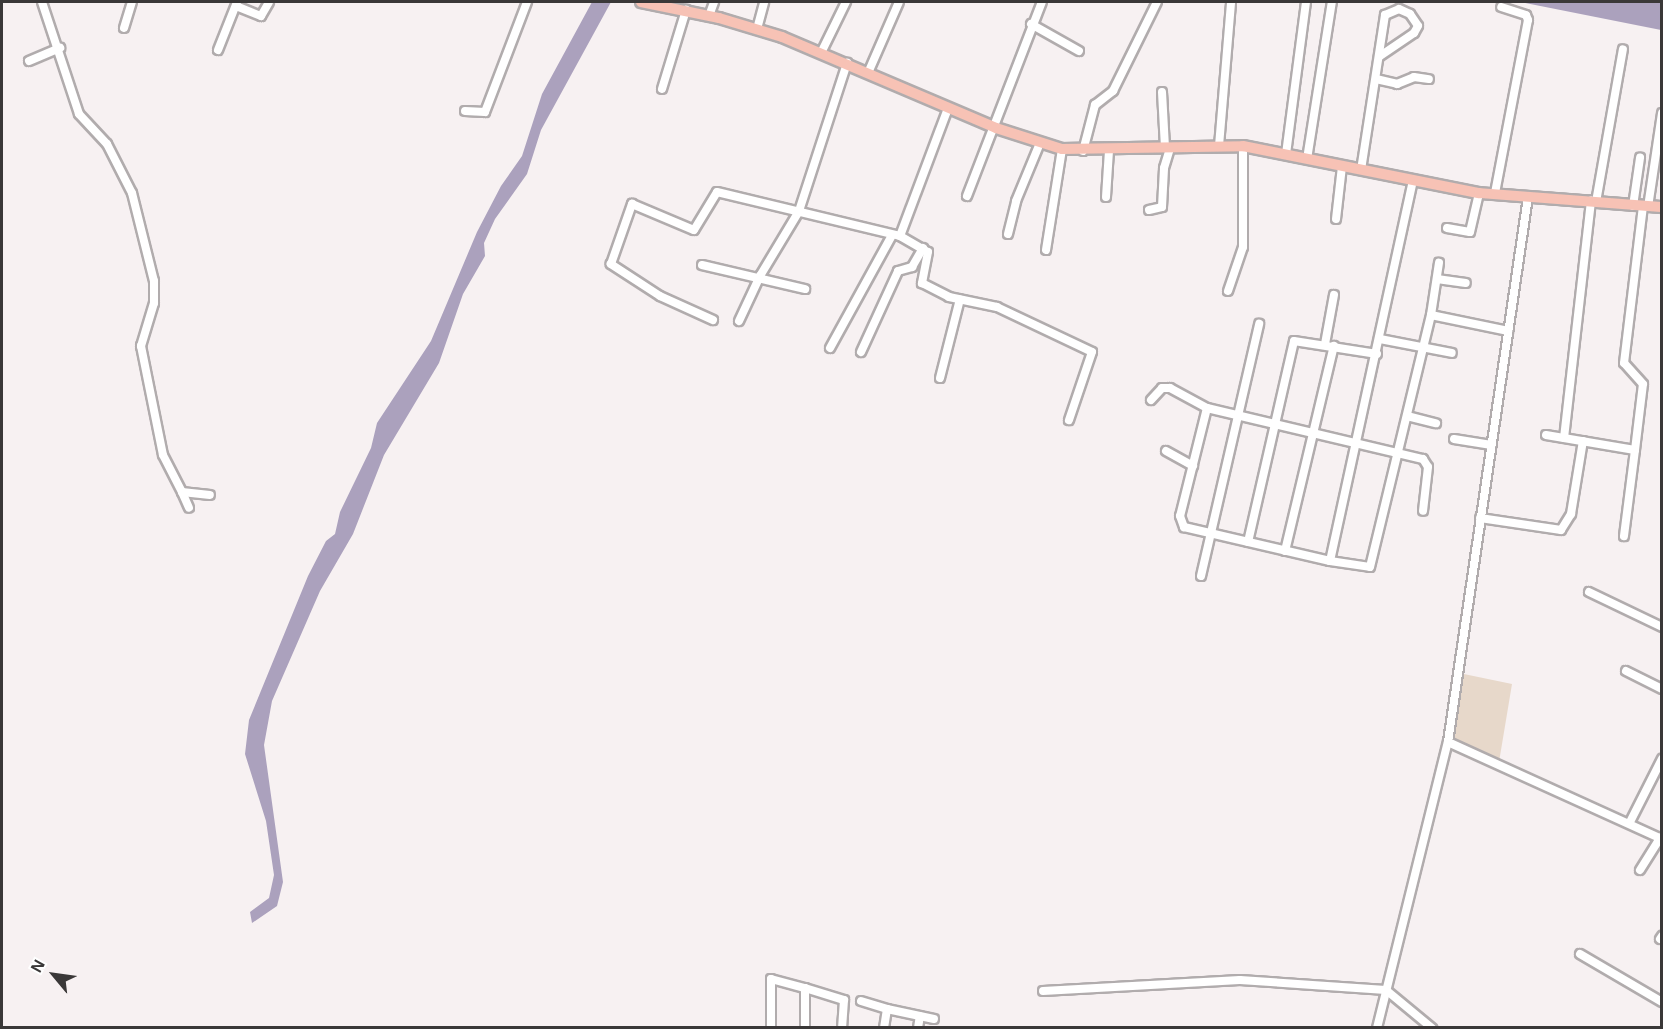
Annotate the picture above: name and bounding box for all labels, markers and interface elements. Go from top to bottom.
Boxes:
north arrow [24,945,84,1005]
text: N [28,957,48,975]

